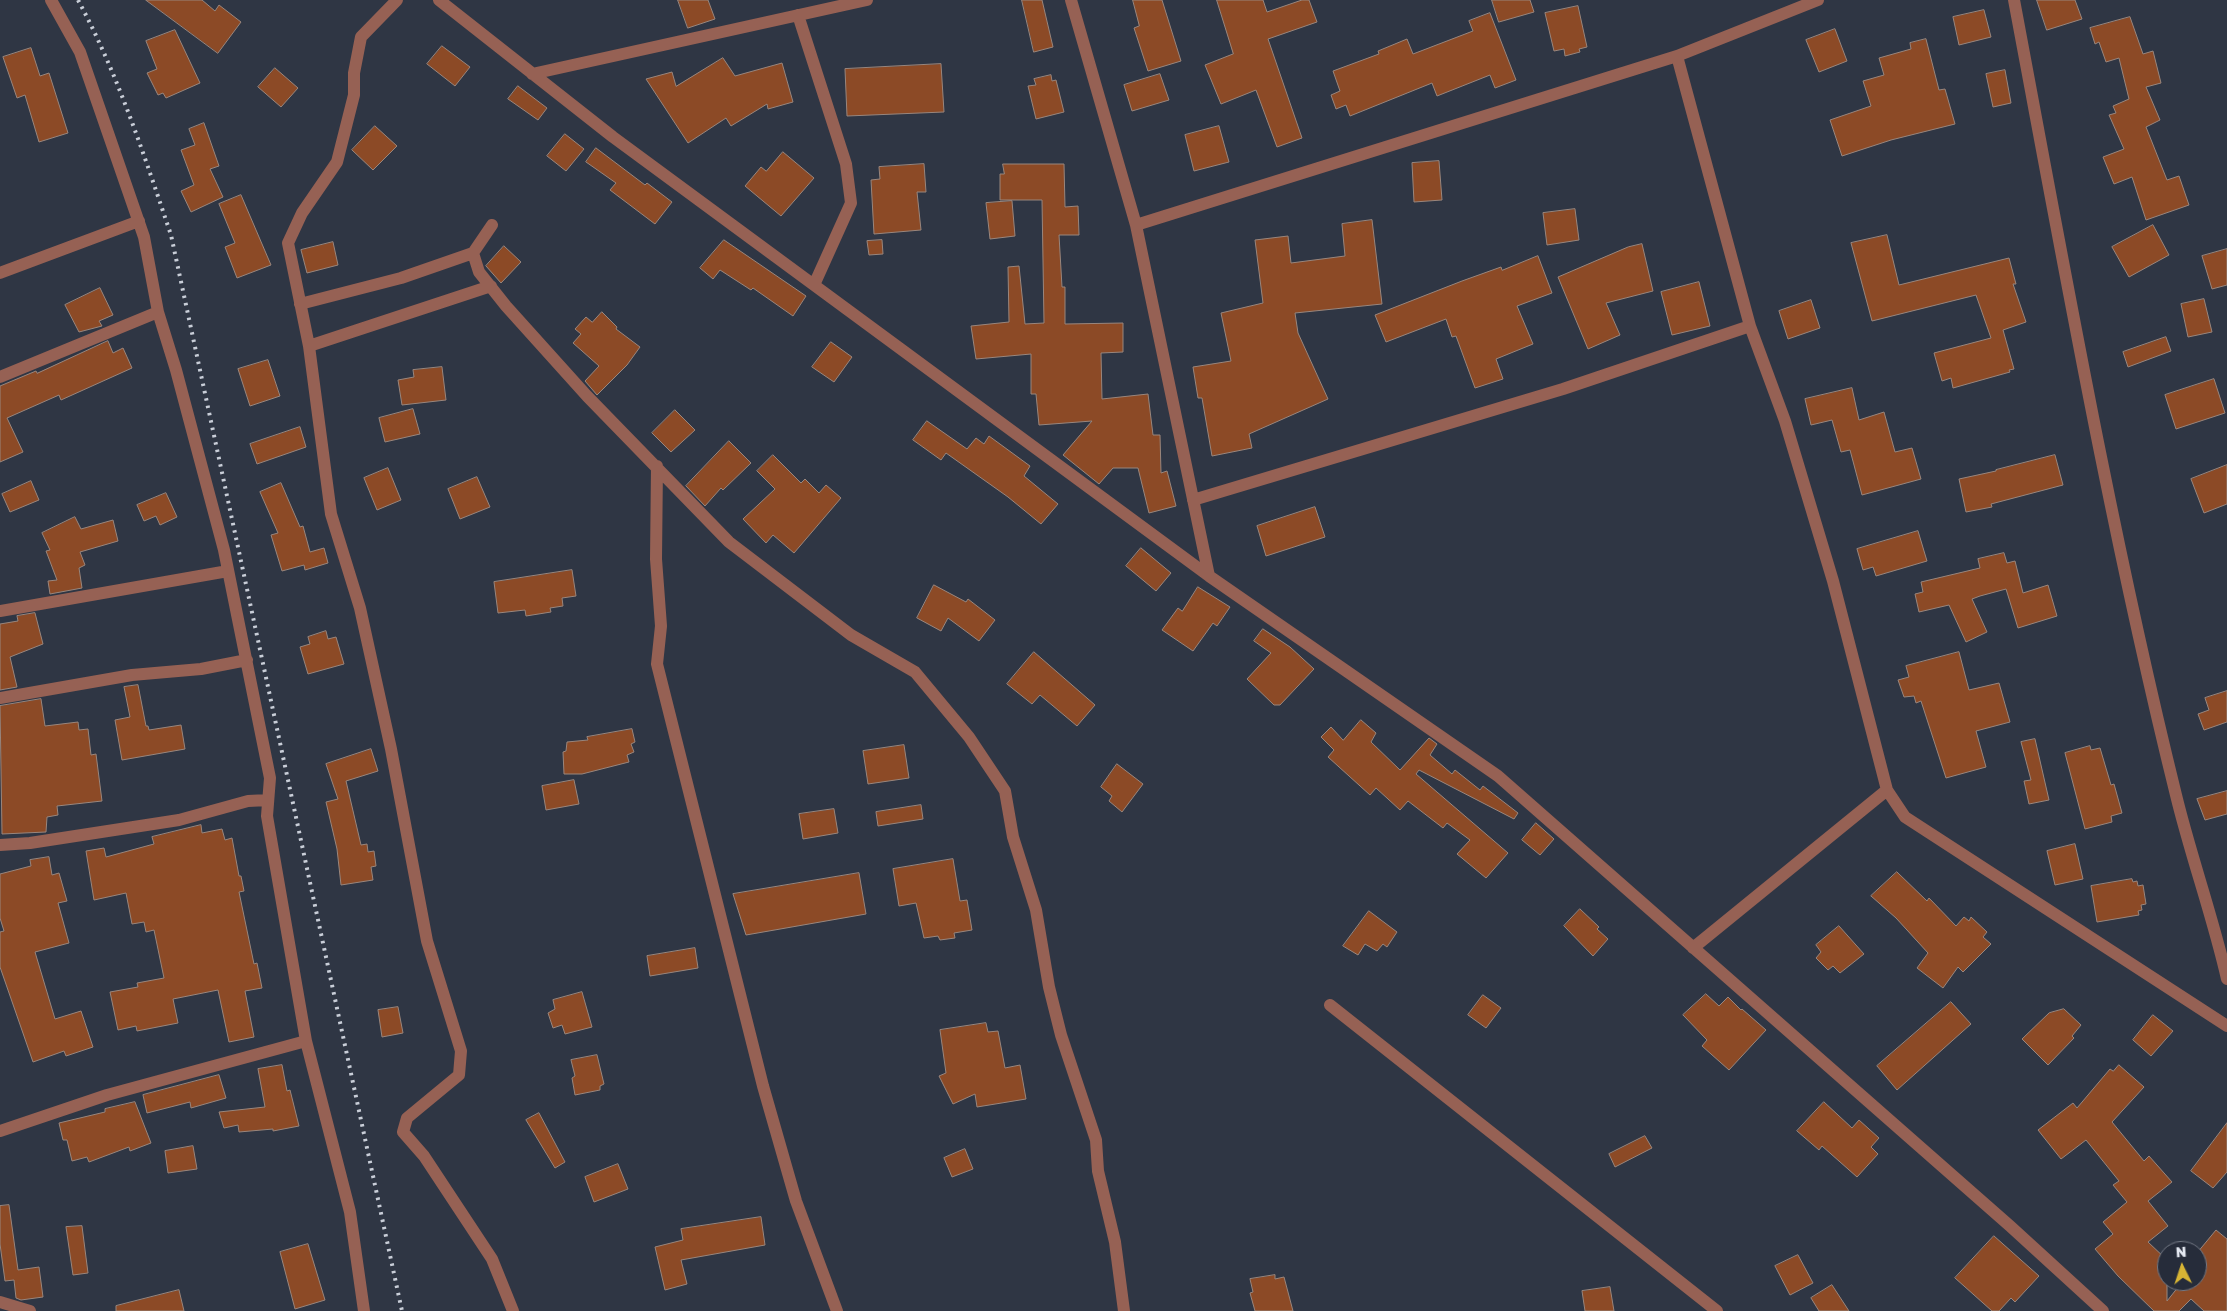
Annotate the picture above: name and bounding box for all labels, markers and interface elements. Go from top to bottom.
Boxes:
north arrow [2157,1241,2207,1291]
text: N [2175,1243,2187,1260]

